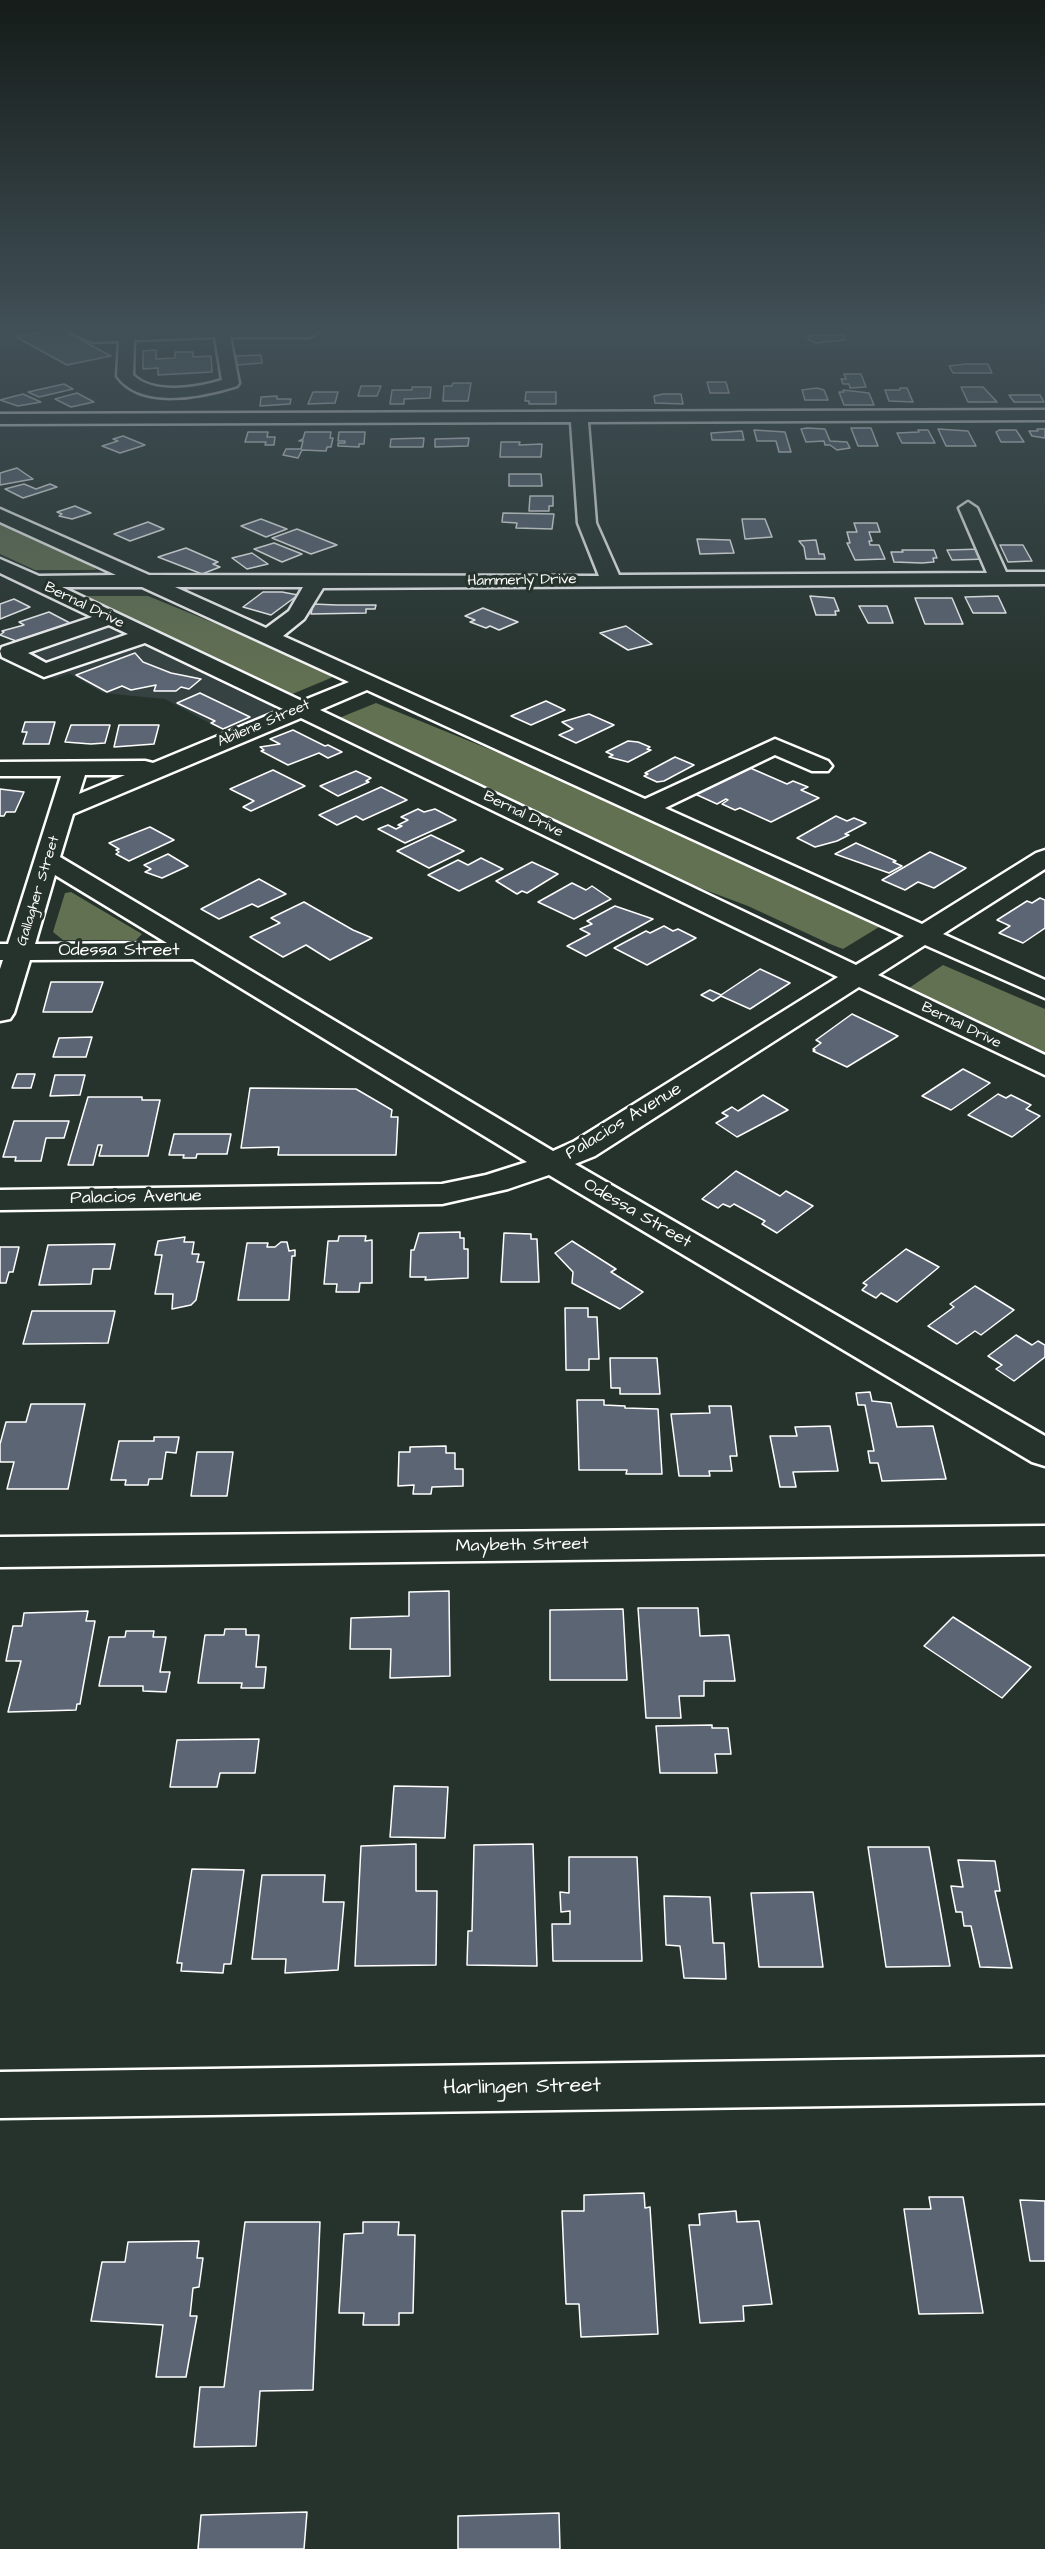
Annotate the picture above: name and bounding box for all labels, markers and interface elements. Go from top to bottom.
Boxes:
street label: Hammerly Drive [467,571,577,591]
street label: Bernal Drive [41,579,127,633]
street label: Abilene Street [215,696,313,752]
street label: Bernal Drive [480,788,566,842]
street label: Gallagher Street [14,834,64,948]
street label: Odessa Street [59,940,179,962]
street label: Bernal Drive [918,999,1004,1053]
street label: Palacios Avenue [562,1079,686,1165]
street label: Odessa Street [579,1174,695,1254]
street label: Palacios Avenue [70,1186,202,1210]
street label: Maybeth Street [455,1534,589,1558]
street label: Harlingen Street [443,2074,601,2102]

